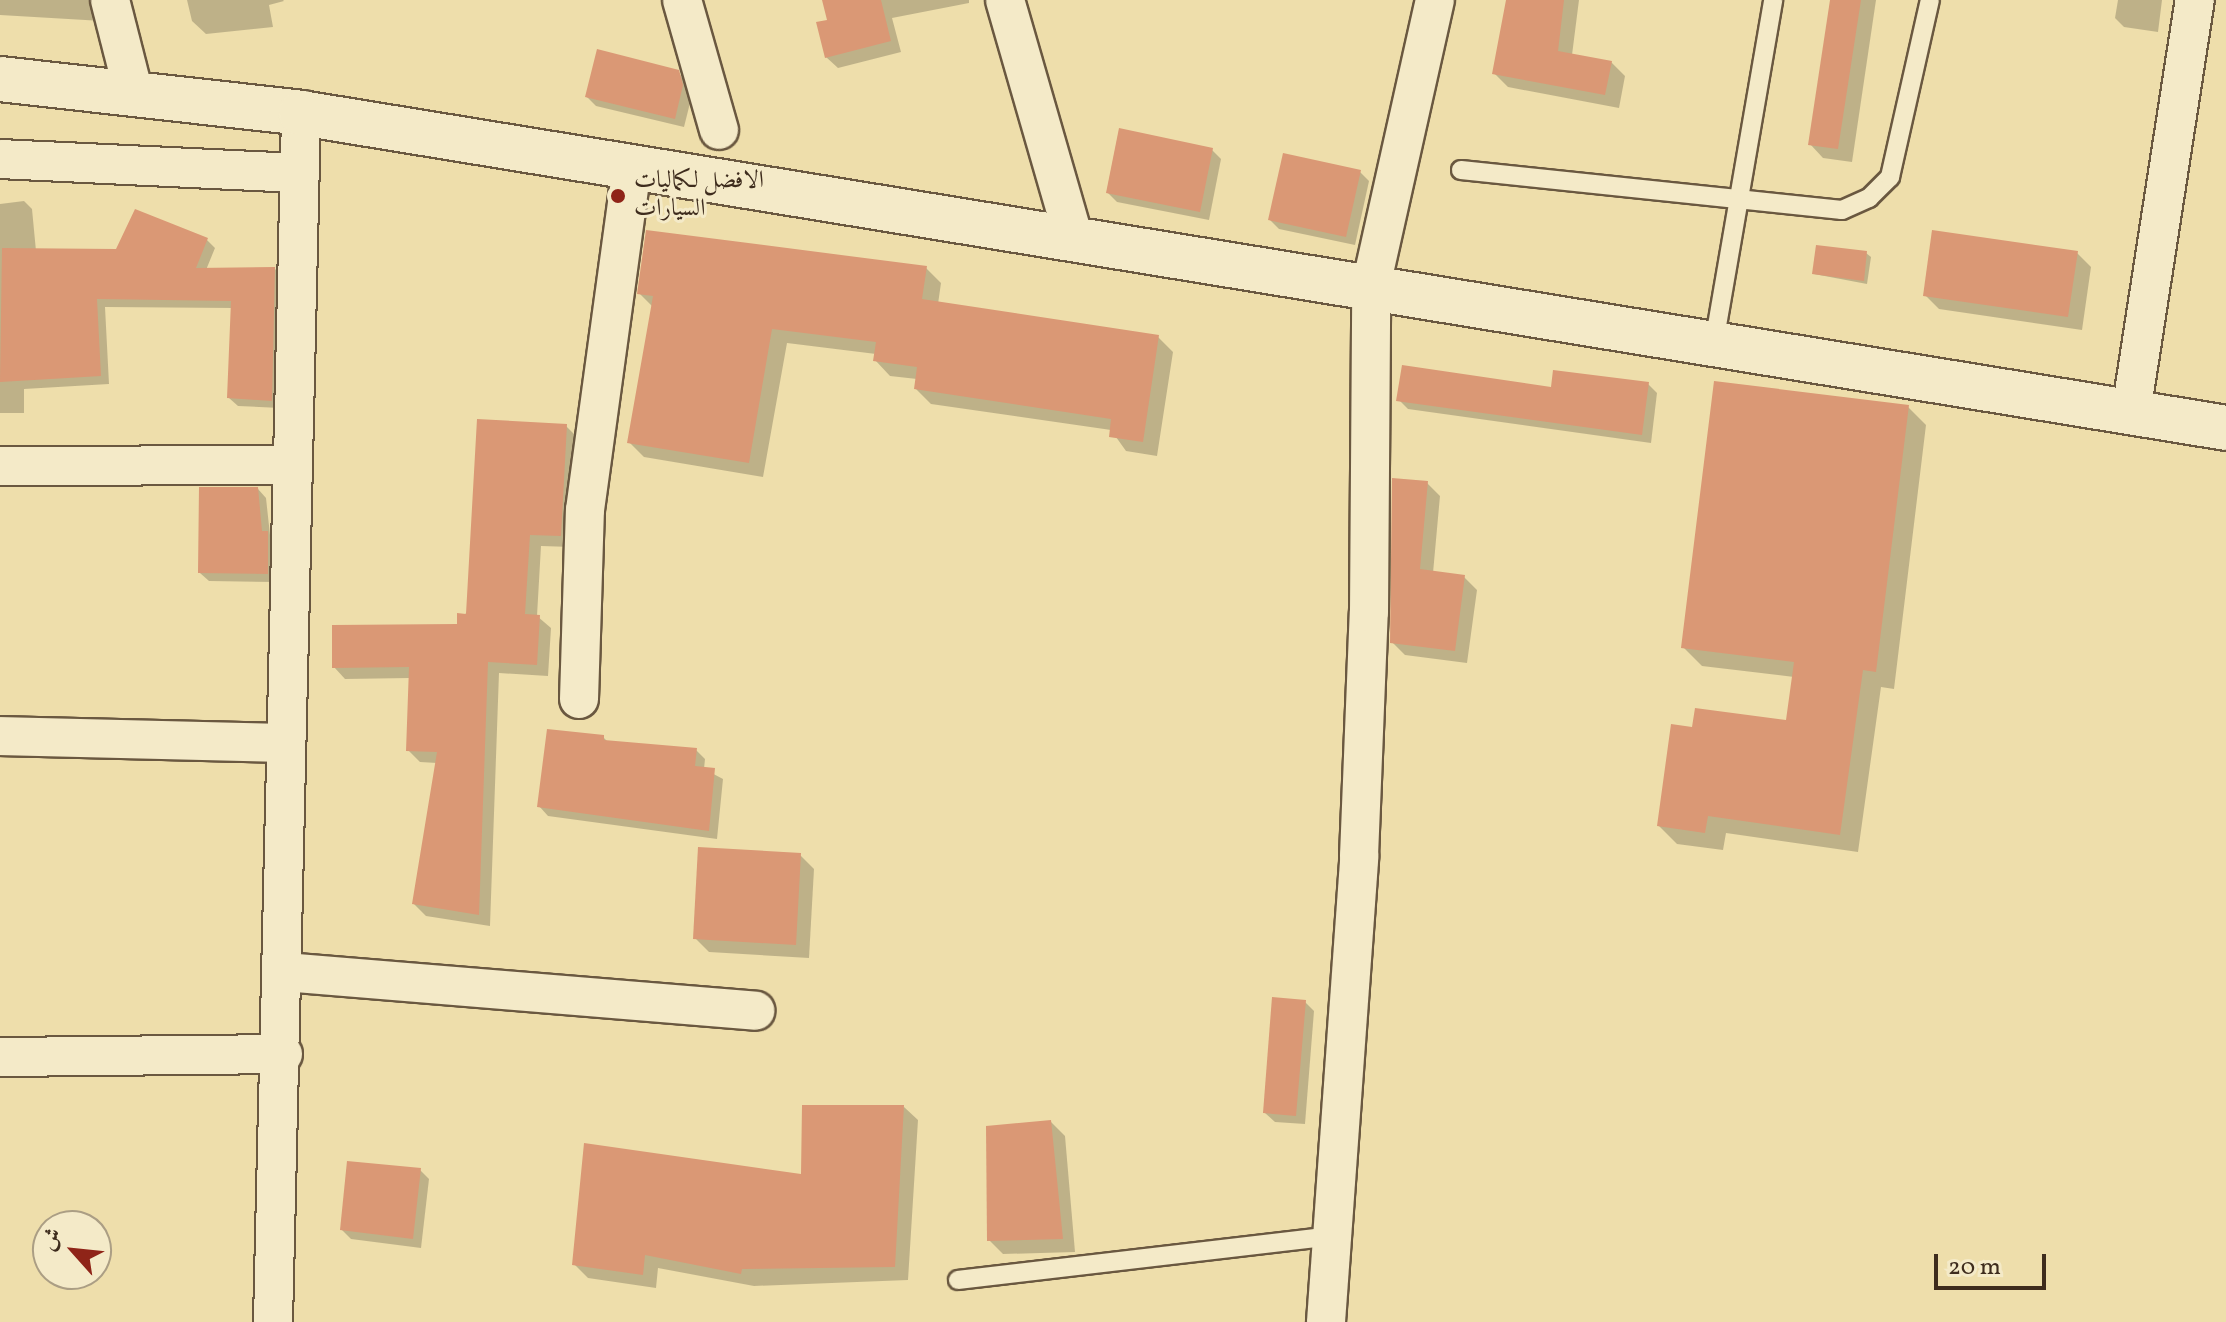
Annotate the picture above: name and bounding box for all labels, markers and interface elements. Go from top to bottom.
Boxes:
place label: الافضل لكماليات السيارات [634,168,764,224]
marker: الافضل لكماليات السيارات [609,187,627,205]
north arrow [32,1210,112,1290]
text: ش [33,1223,71,1257]
scale bar [1938,1238,2050,1288]
text: 20 m [1948,1251,2001,1285]

